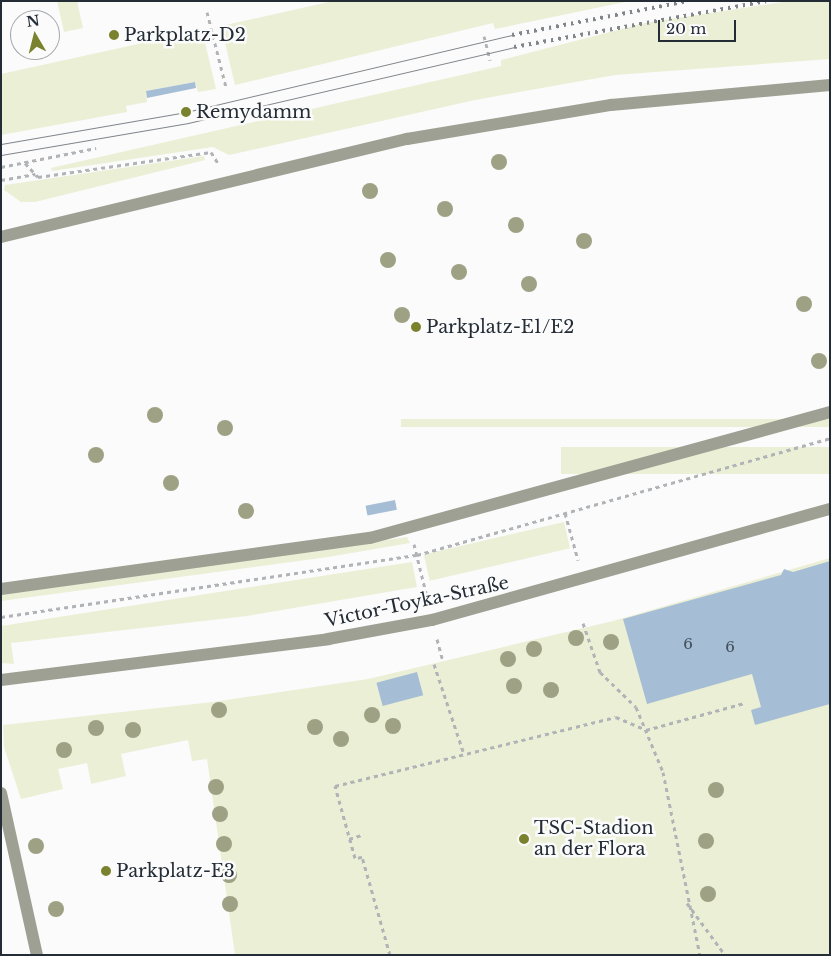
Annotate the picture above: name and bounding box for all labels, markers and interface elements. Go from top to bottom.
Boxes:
north arrow [10,10,60,60]
scale bar [661,10,738,42]
text: N [25,11,41,31]
text: 20 m [666,19,706,38]
place label: Parkplatz-D2 [124,24,246,46]
marker: Parkplatz-D2 [108,29,120,41]
place label: Remydamm [196,101,311,123]
marker: Remydamm [180,106,192,118]
place label: Parkplatz-E1/E2 [426,316,574,338]
marker: Parkplatz-E1/E2 [410,321,422,333]
street label: Victor-Toyka-Straße [323,572,511,632]
house number: 6 [683,635,693,653]
house number: 6 [725,638,735,656]
place label: TSC-Stadion an der Flora [534,818,654,861]
marker: TSC-Stadion an der Flora [518,833,530,845]
place label: Parkplatz-E3 [116,860,235,882]
marker: Parkplatz-E3 [100,865,112,877]

